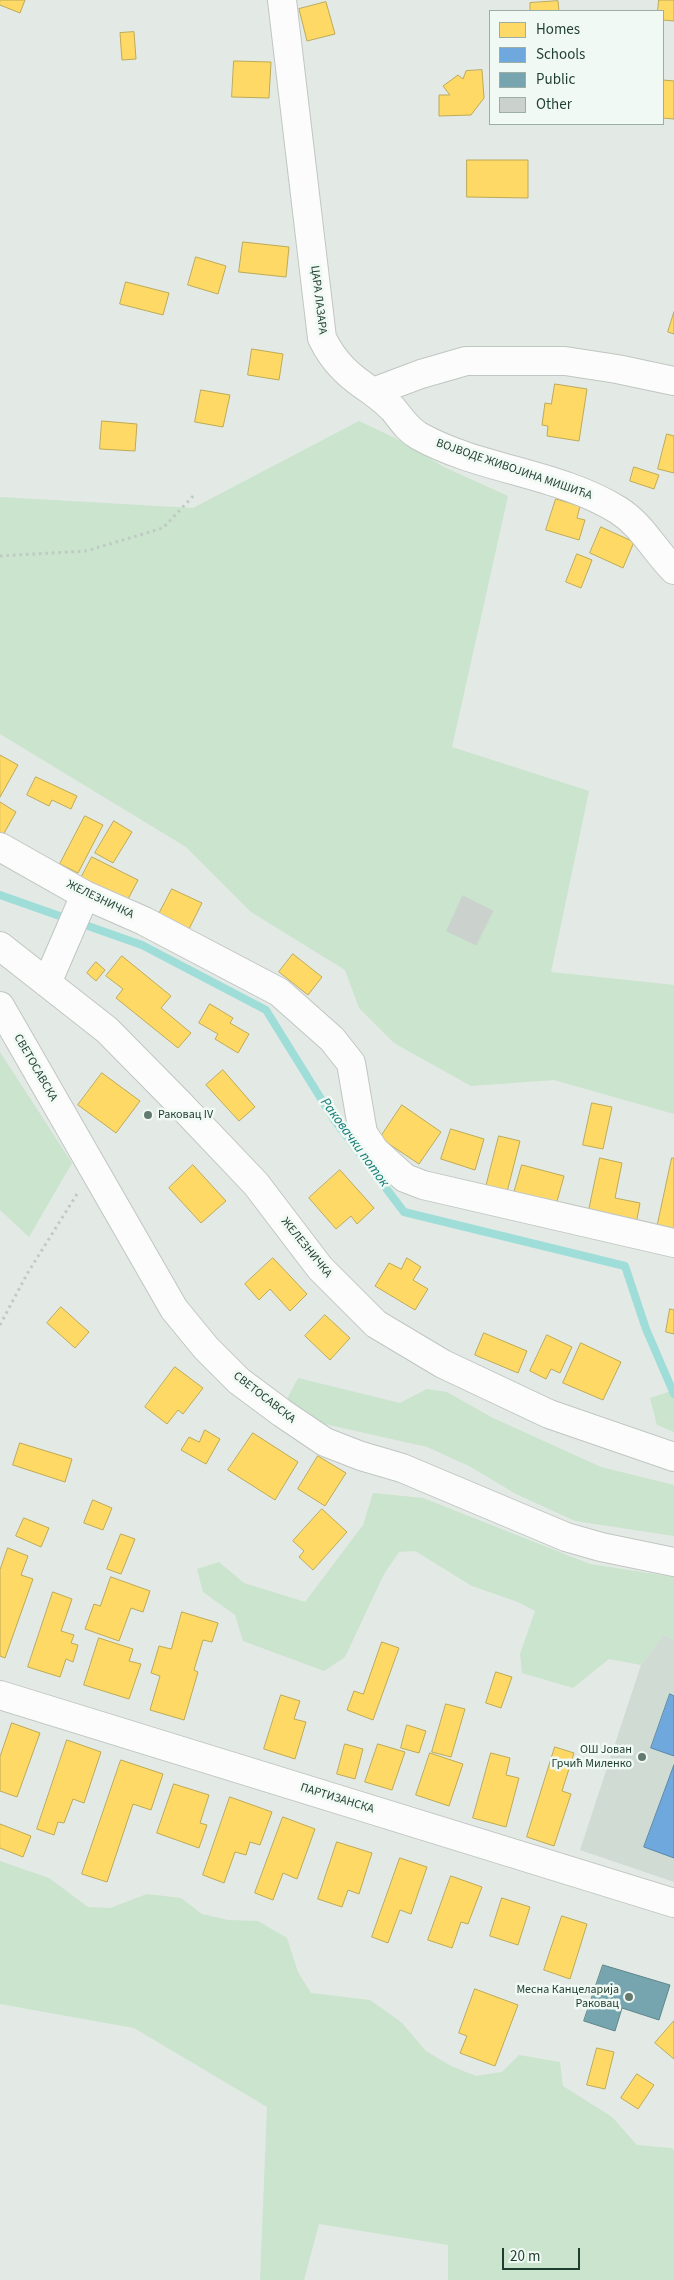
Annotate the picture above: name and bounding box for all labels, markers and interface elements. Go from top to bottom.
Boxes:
legend [489,10,664,125]
text: Homes [536,19,580,40]
text: Schools [536,44,585,65]
text: Public [536,69,575,90]
text: Other [536,94,572,115]
street label: ЦАРА ЛАЗАРА [307,265,329,335]
street label: ВОЈВОДЕ ЖИВОЈИНА МИШИЋА [434,436,594,504]
street label: ЖЕЛЕЗНИЧКА [64,878,136,922]
street label: СВЕТОСАВСКА [10,1032,60,1104]
water label: Раковачки поток [316,1095,392,1191]
place label: Раковац IV [158,1108,213,1122]
marker: Раковац IV [142,1109,154,1121]
street label: ЖЕЛЕЗНИЧКА [277,1215,335,1281]
street label: СВЕТОСАВСКА [230,1369,298,1427]
place label: ОШ Јован Грчић Миленко [551,1743,632,1771]
marker: ОШ Јован Грчић Миленко [636,1751,648,1763]
street label: ПАРТИЗАНСКА [298,1781,376,1817]
place label: Месна Канцеларија Раковац [516,1983,619,2011]
marker: Месна Канцеларија Раковац [623,1991,635,2003]
scale bar [504,2238,582,2270]
text: 20 m [510,2246,540,2267]

